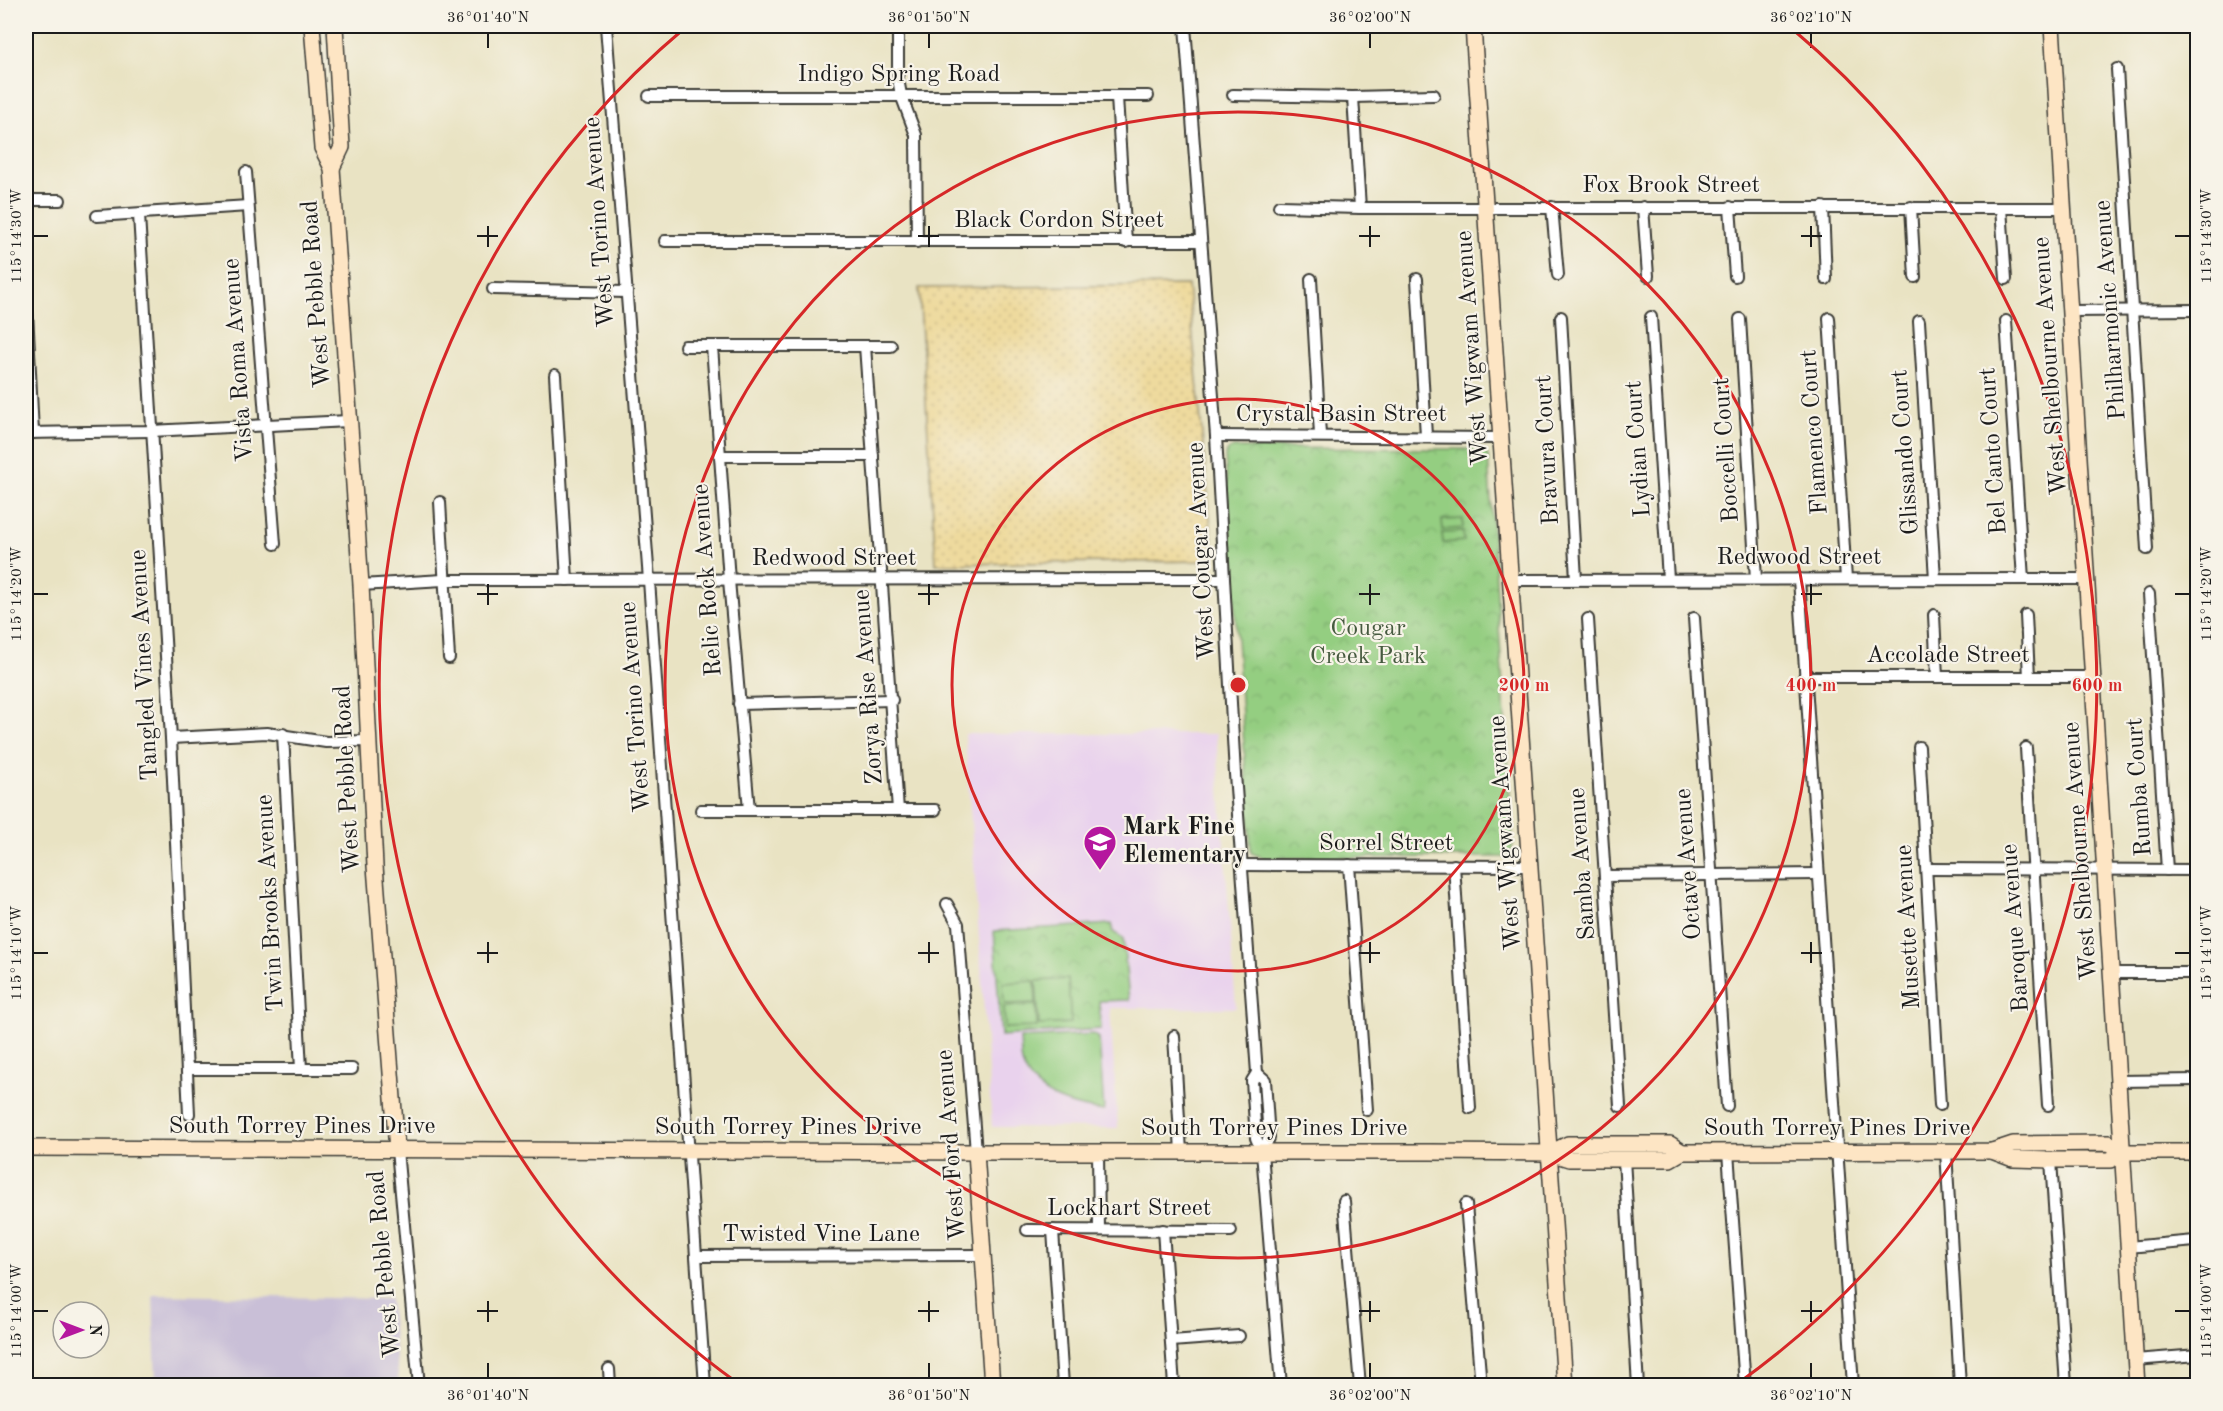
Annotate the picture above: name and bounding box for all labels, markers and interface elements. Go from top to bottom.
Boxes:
text: 36°01'40"N [447,11,529,26]
text: 36°01'50"N [888,11,970,26]
text: 36°02'00"N [1329,11,1411,26]
text: 36°02'10"N [1770,11,1852,26]
street label: Indigo Spring Road [798,63,1000,87]
street label: West Torino Avenue [581,116,619,328]
street label: Fox Brook Street [1582,174,1760,198]
text: 115°14'30"W [10,188,25,284]
text: 115°14'30"W [2200,188,2215,284]
street label: West Pebble Road [298,199,336,389]
street label: Philharmonic Avenue [2091,199,2131,421]
street label: Black Cordon Street [954,209,1164,233]
street label: West Wigwam Avenue [1453,230,1493,466]
street label: West Shelbourne Avenue [2030,236,2072,496]
street label: Vista Roma Avenue [220,257,258,463]
street label: Flamenco Court [1797,348,1833,516]
street label: Bel Canto Court [1976,366,2012,536]
street label: Glissando Court [1888,368,1924,536]
street label: Bravura Court [1532,374,1564,526]
street label: Boccelli Court [1710,377,1744,523]
street label: Lydian Court [1622,380,1656,518]
street label: Crystal Basin Street [1235,403,1447,427]
street label: West Cougar Avenue [1184,441,1220,661]
street label: Relic Rock Avenue [689,483,727,677]
text: 115°14'20"W [10,546,25,642]
street label: Redwood Street [1717,546,1881,570]
text: 115°14'20"W [2200,546,2215,642]
street label: Redwood Street [752,547,916,571]
street label: Tangled Vines Avenue [127,549,163,781]
street label: Zorya Rise Avenue [850,588,888,786]
street label: West Torino Avenue [617,601,655,813]
park label: Cougar Creek Park [1310,617,1426,669]
street label: Accolade Street [1866,644,2030,668]
centre of rings [1228,675,1248,695]
text: 200 m [1499,677,1549,695]
text: 400 m [1786,677,1836,695]
text: 600 m [2072,677,2122,695]
street label: West Pebble Road [331,684,365,874]
street label: West Wigwam Avenue [1486,715,1526,951]
street label: Rumba Court [2123,717,2157,857]
street label: West Shelbourne Avenue [2060,721,2102,981]
street label: Samba Avenue [1566,787,1600,941]
street label: Octave Avenue [1672,787,1706,941]
street label: Twin Brooks Avenue [253,794,289,1012]
place label: Mark Fine Elementary [1123,816,1246,868]
school or university icon: Mark Fine Elementary [1082,824,1118,871]
street label: Sorrel Street [1319,832,1453,856]
street label: Baroque Avenue [1998,843,2034,1013]
street label: Musette Avenue [1893,844,1925,1010]
text: 115°14'10"W [10,905,25,1001]
text: 115°14'10"W [2200,905,2215,1001]
street label: West Ford Avenue [933,1049,971,1241]
street label: South Torrey Pines Drive [169,1115,435,1139]
street label: South Torrey Pines Drive [655,1116,921,1140]
street label: South Torrey Pines Drive [1141,1117,1407,1141]
street label: South Torrey Pines Drive [1704,1117,1970,1141]
street label: West Pebble Road [365,1169,405,1359]
street label: Lockhart Street [1047,1197,1211,1221]
street label: Twisted Vine Lane [722,1223,920,1247]
text: 115°14'00"W [10,1263,25,1359]
text: 115°14'00"W [2200,1263,2215,1359]
north arrow [51,1300,111,1360]
text: N [86,1324,102,1337]
text: 36°01'40"N [447,1389,529,1404]
text: 36°01'50"N [888,1389,970,1404]
text: 36°02'00"N [1329,1389,1411,1404]
text: 36°02'10"N [1770,1389,1852,1404]

